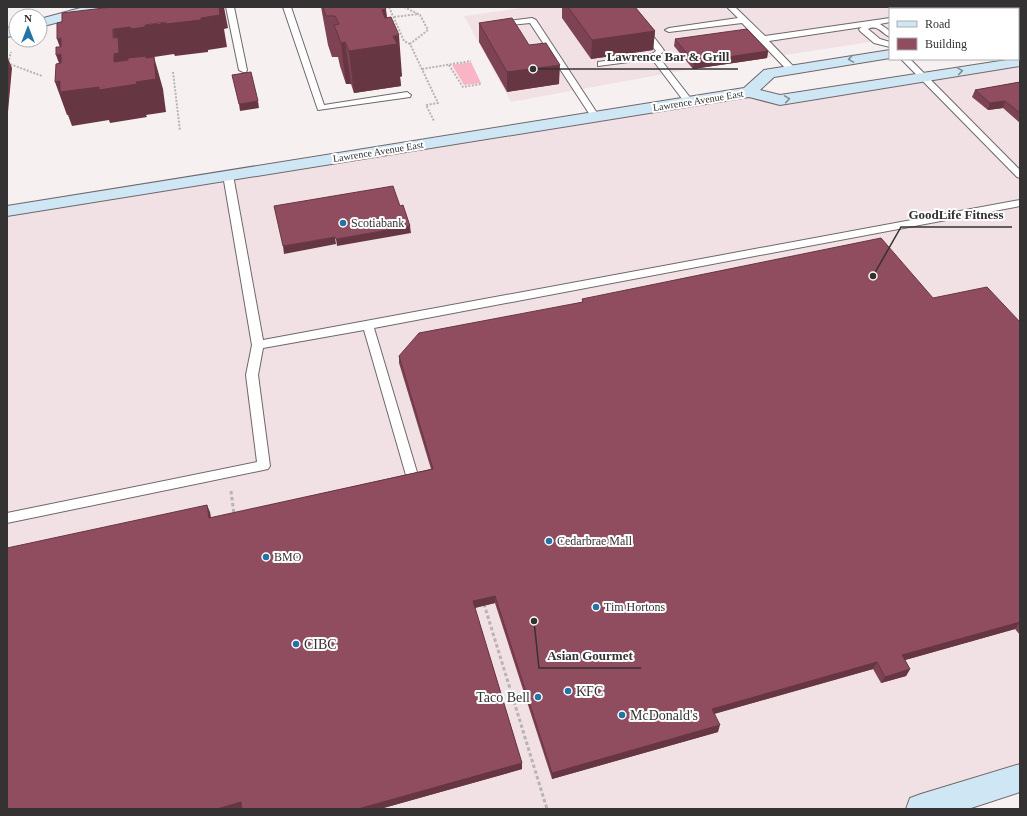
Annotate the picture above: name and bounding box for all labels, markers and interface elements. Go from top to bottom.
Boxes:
north arrow [8,8,48,48]
legend [889,8,1019,60]
text: N [24,12,32,24]
text: Road [925,17,950,31]
text: Building [925,37,967,51]
callout: Lawrence Bar & Grill [599,44,738,69]
text: Lawrence Bar & Grill [607,49,730,64]
one-way arrow [848,54,855,63]
one-way arrow [957,67,963,76]
street label: Lawrence Avenue East [652,88,744,113]
one-way arrow [784,95,790,104]
street label: Lawrence Avenue East [332,139,424,164]
callout: GoodLife Fitness [901,202,1012,227]
text: GoodLife Fitness [909,207,1003,222]
place label: Scotiabank [351,216,404,230]
marker: Scotiabank [338,218,348,228]
place label: Cedarbrae Mall [557,534,633,548]
marker: Cedarbrae Mall [544,536,554,546]
place label: BMO [274,550,302,564]
marker: BMO [261,552,271,562]
place label: Tim Hortons [604,600,666,614]
marker: Tim Hortons [591,602,601,612]
place label: CIBC [304,637,337,652]
marker: CIBC [291,639,301,649]
callout: Asian Gourmet [539,643,641,668]
text: Asian Gourmet [547,648,633,663]
place label: KFC [576,684,603,699]
marker: KFC [563,686,573,696]
place label: Taco Bell [476,690,530,705]
marker: Taco Bell [533,692,543,702]
place label: McDonald's [630,708,698,723]
marker: McDonald's [617,710,627,720]

